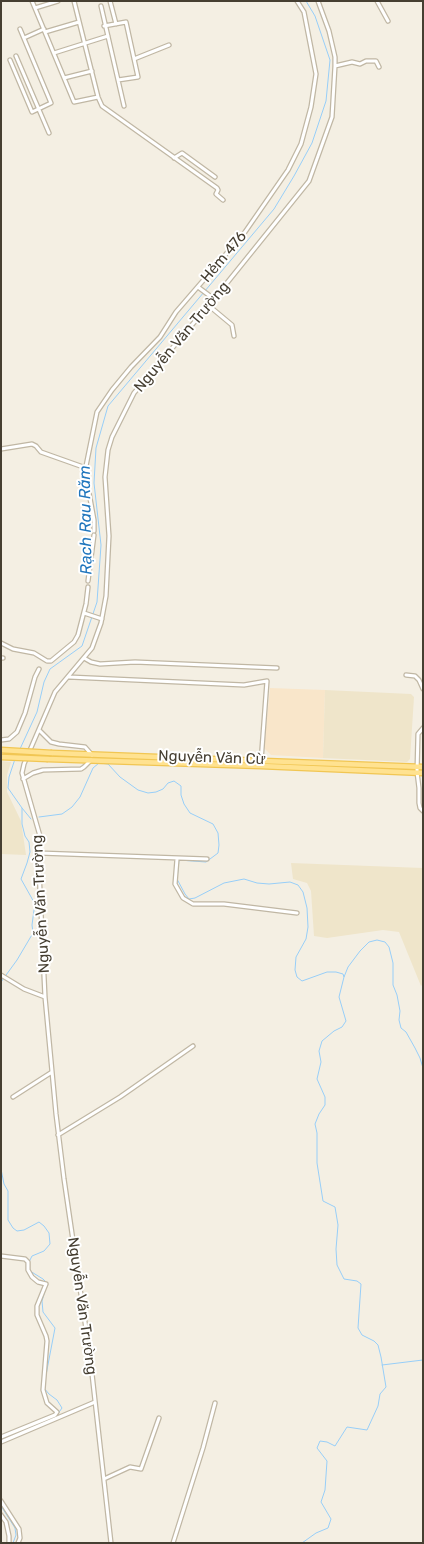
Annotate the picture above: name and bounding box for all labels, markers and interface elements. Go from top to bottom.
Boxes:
street label: Hẻm 476 [197,228,251,286]
street label: Nguyễn Văn Trường [131,278,233,396]
water label: Rạch Rau Răm [75,465,97,575]
street label: Nguyễn Văn Cừ [158,747,266,769]
street label: Nguyễn Văn Trường [28,834,54,974]
street label: Nguyễn Văn Trường [63,1236,101,1376]

